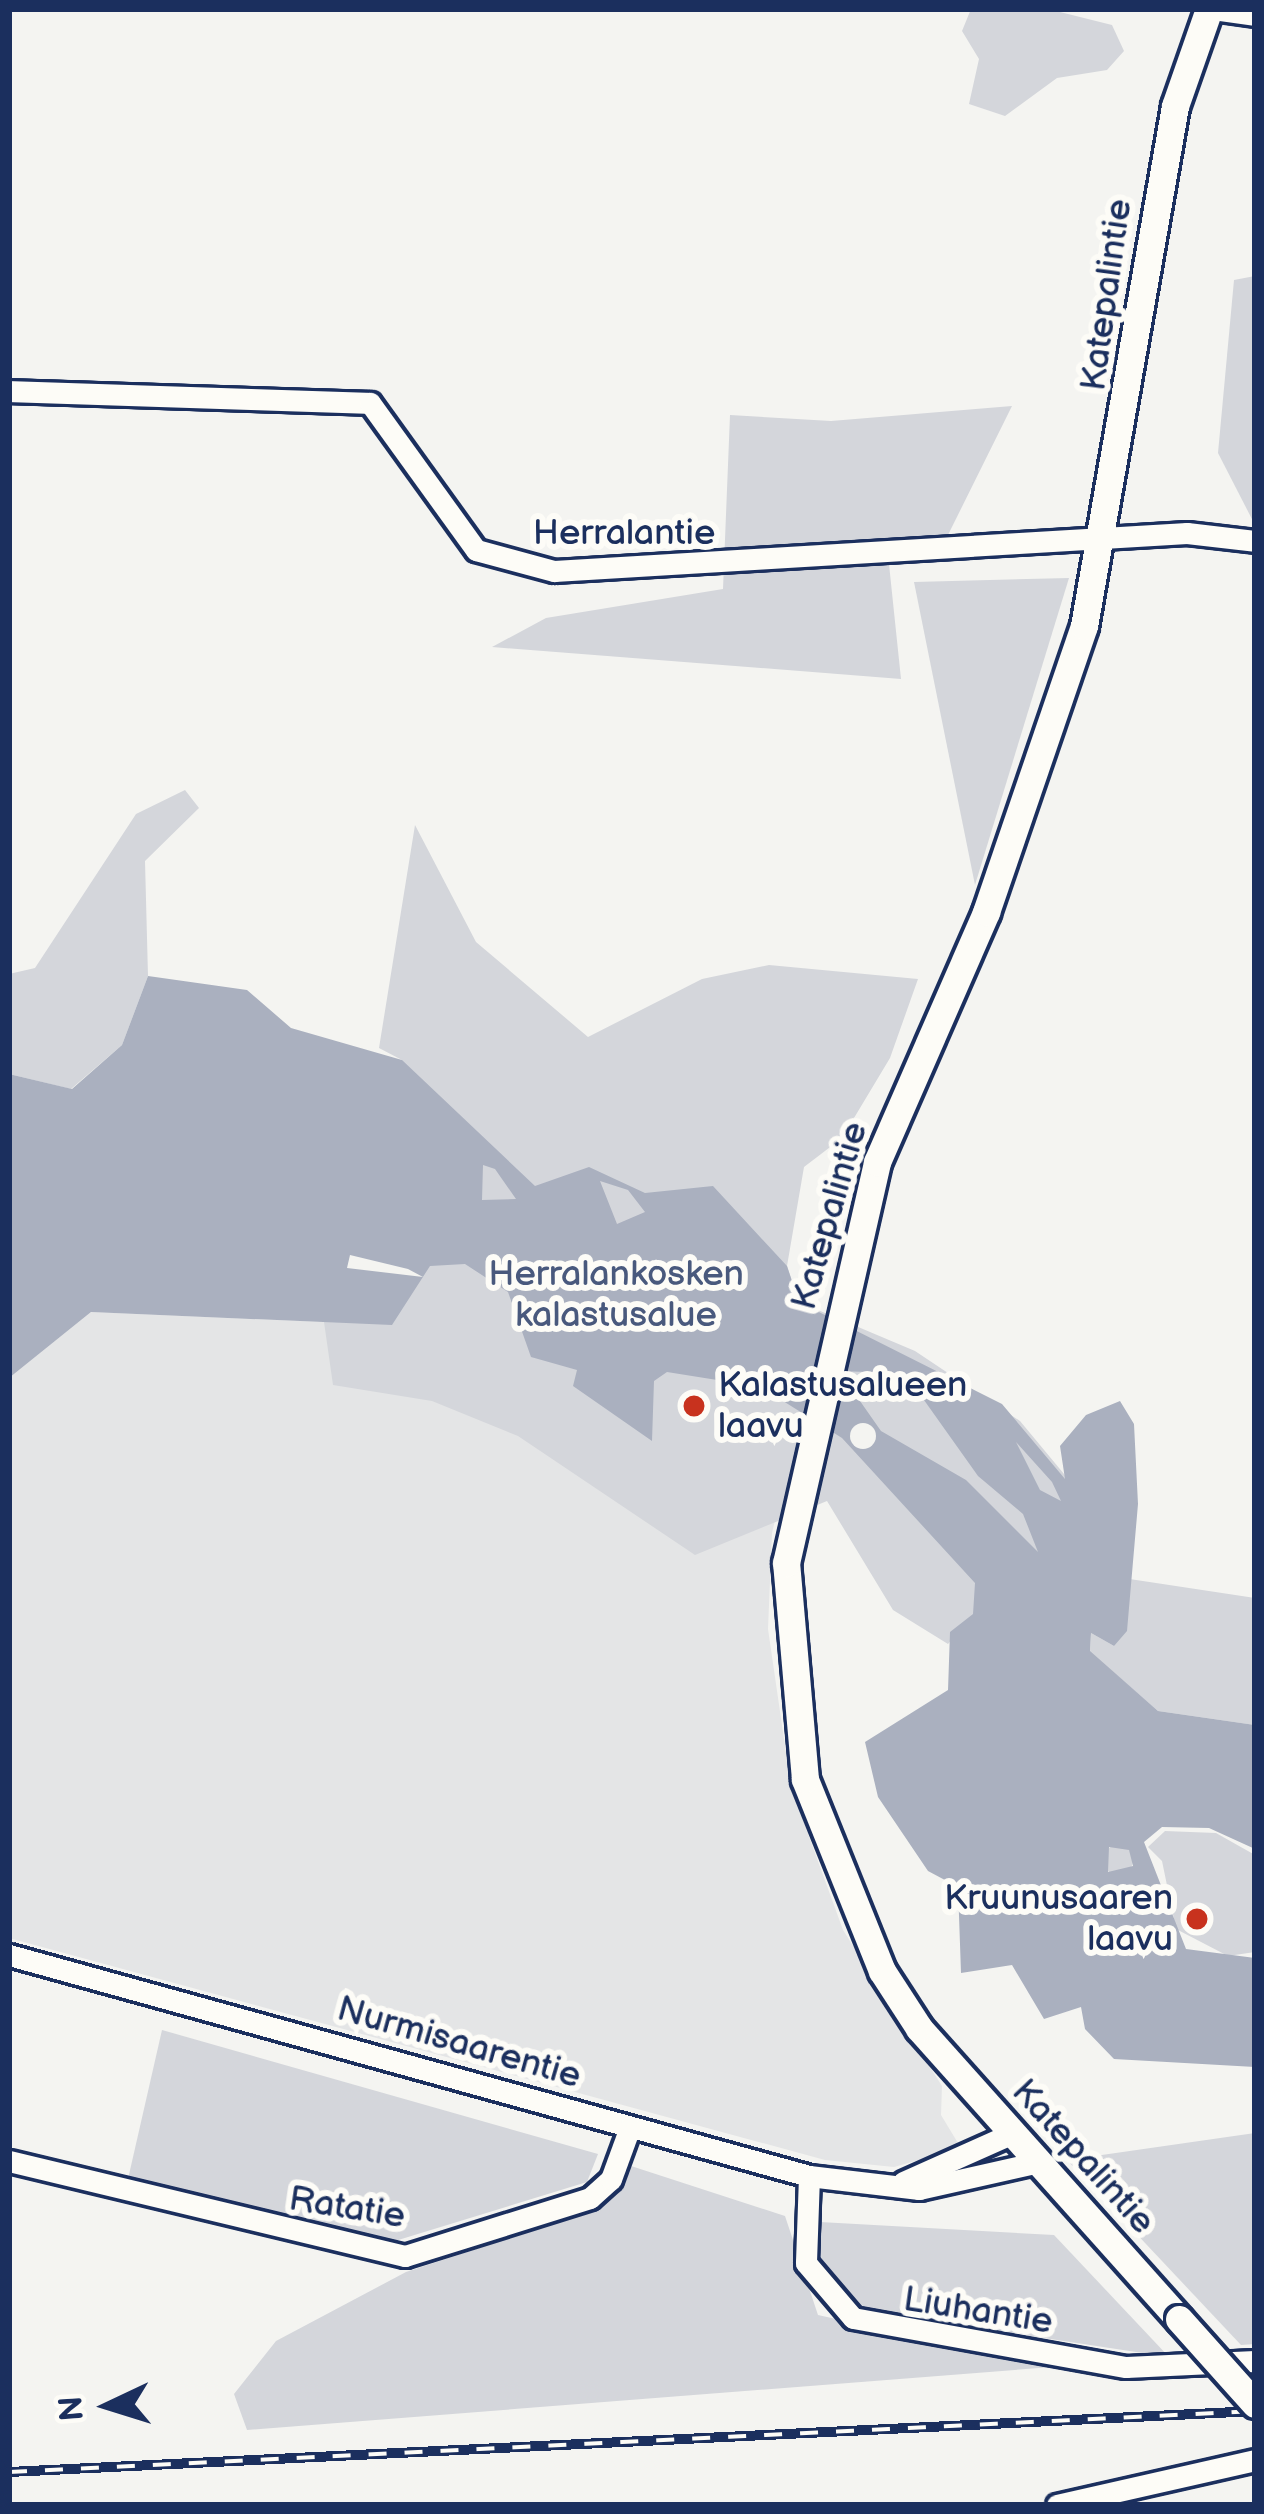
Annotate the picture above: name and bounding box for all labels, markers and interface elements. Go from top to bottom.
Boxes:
street label: Katepalintie [1072,196,1142,394]
street label: Herralantie [533,512,715,556]
street label: Katepalintie [783,1117,877,1315]
park label: Herralankosken kalastusalue [488,1252,744,1337]
place label: Kalastusalueen laavu [718,1363,967,1448]
marker: Kalastusalueen laavu [681,1393,707,1419]
place label: Kruunusaaren laavu [944,1876,1173,1961]
marker: Kruunusaaren laavu [1184,1906,1210,1932]
street label: Nurmisaarentie [332,1988,586,2098]
street label: Katepalintie [1002,2071,1164,2243]
street label: Ratatie [286,2178,408,2238]
street label: Liuhantie [900,2278,1056,2344]
north arrow [48,2346,168,2466]
text: N [51,2395,93,2422]

